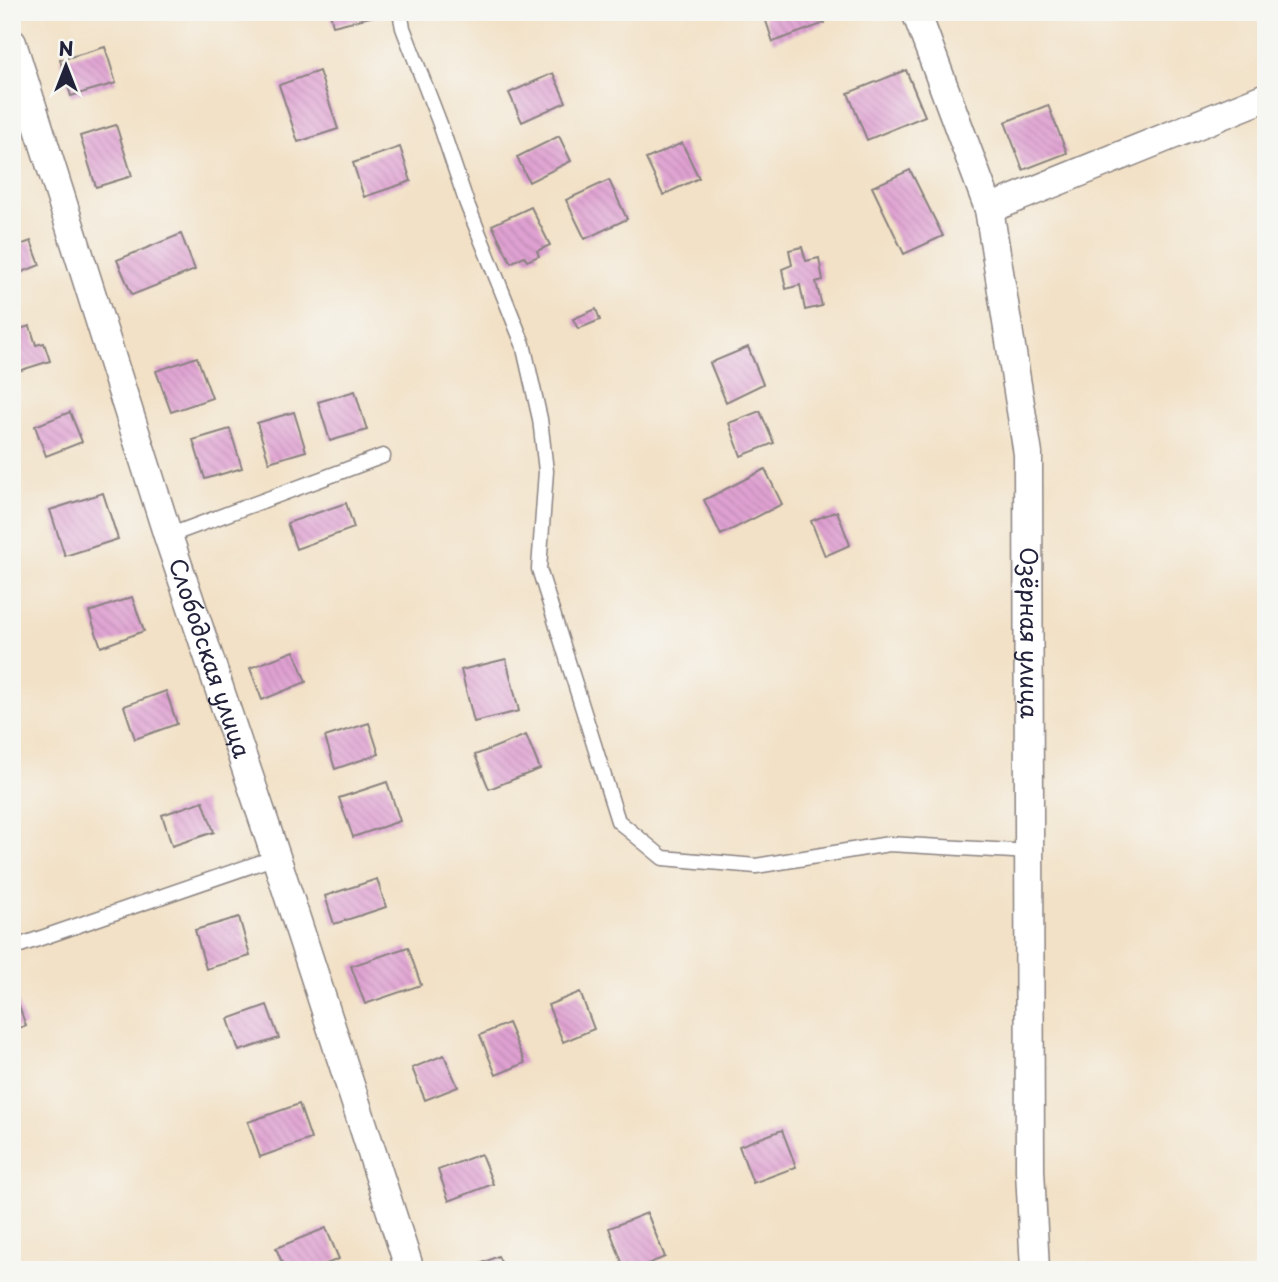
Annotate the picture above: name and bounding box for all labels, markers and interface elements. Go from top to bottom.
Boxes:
north arrow [32,32,102,102]
text: N [58,34,74,62]
street label: Озёрная улица [1012,547,1048,719]
street label: Слободская улица [161,553,261,763]

